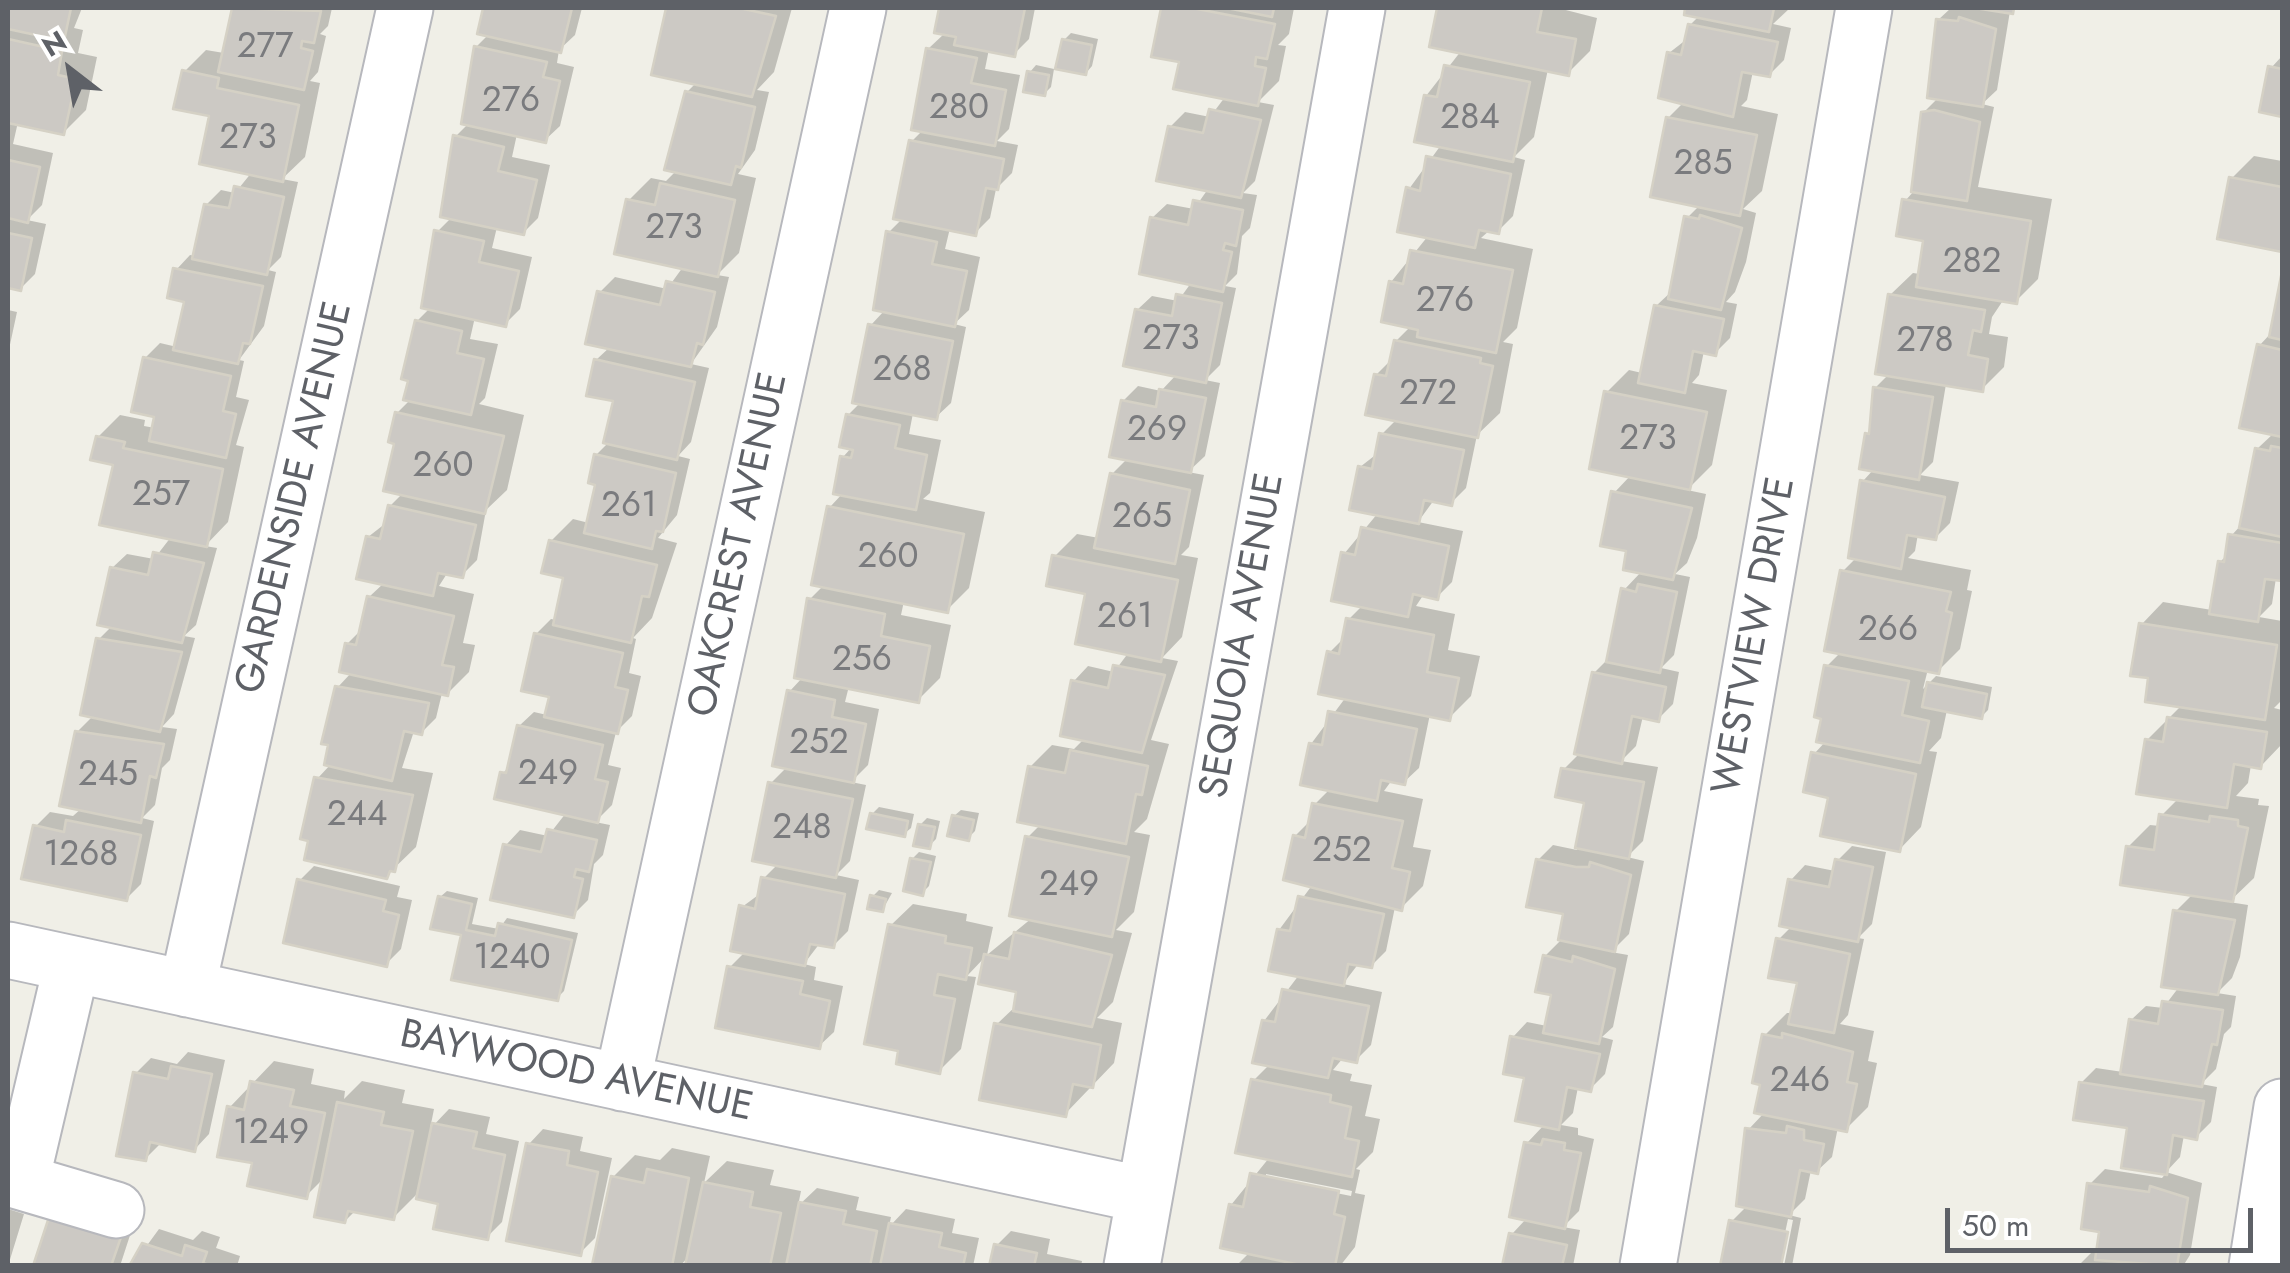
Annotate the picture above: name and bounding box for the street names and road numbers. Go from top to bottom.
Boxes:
street label: GARDENSIDE AVENUE [228,297,364,699]
street label: OAKCREST AVENUE [680,369,800,721]
street label: SEQUOIA AVENUE [1192,470,1296,802]
street label: WESTVIEW DRIVE [1705,474,1807,798]
street label: BAYWOOD AVENUE [395,1012,757,1134]

